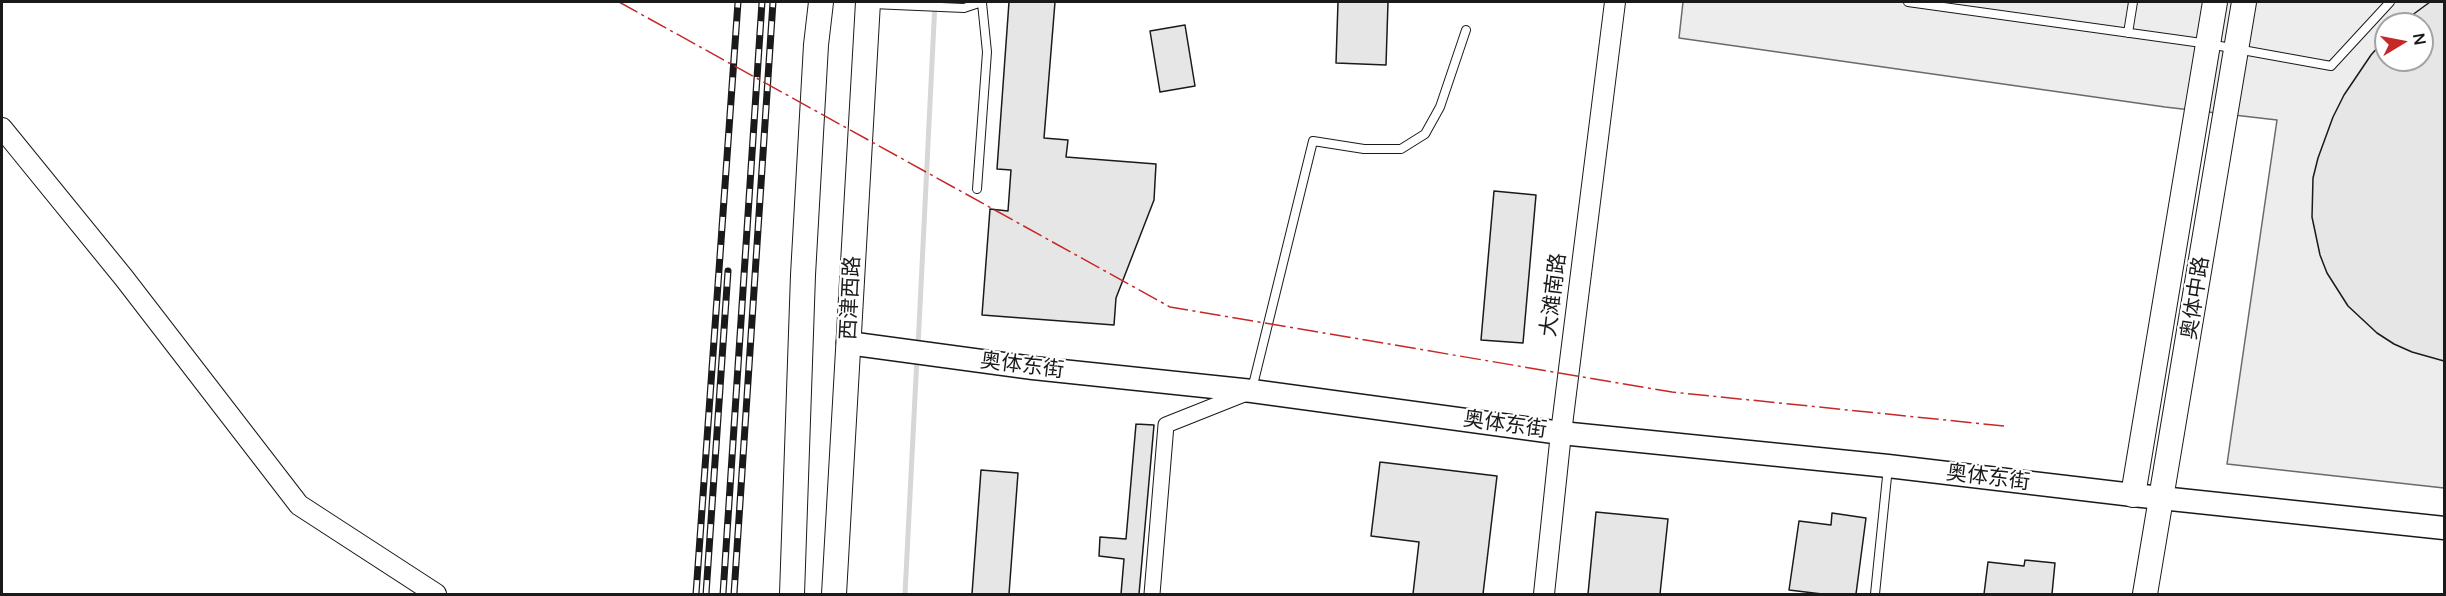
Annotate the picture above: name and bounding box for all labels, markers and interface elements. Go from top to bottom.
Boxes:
north arrow [2374,12,2434,72]
text: N [2408,32,2432,47]
street label: 大滩南路 [1536,252,1572,338]
street label: 西津西路 [836,255,866,341]
street label: 奥体中路 [2177,255,2215,341]
street label: 奥体东街 [979,348,1065,384]
street label: 奥体东街 [1462,407,1548,443]
street label: 奥体东街 [1945,460,2031,496]

